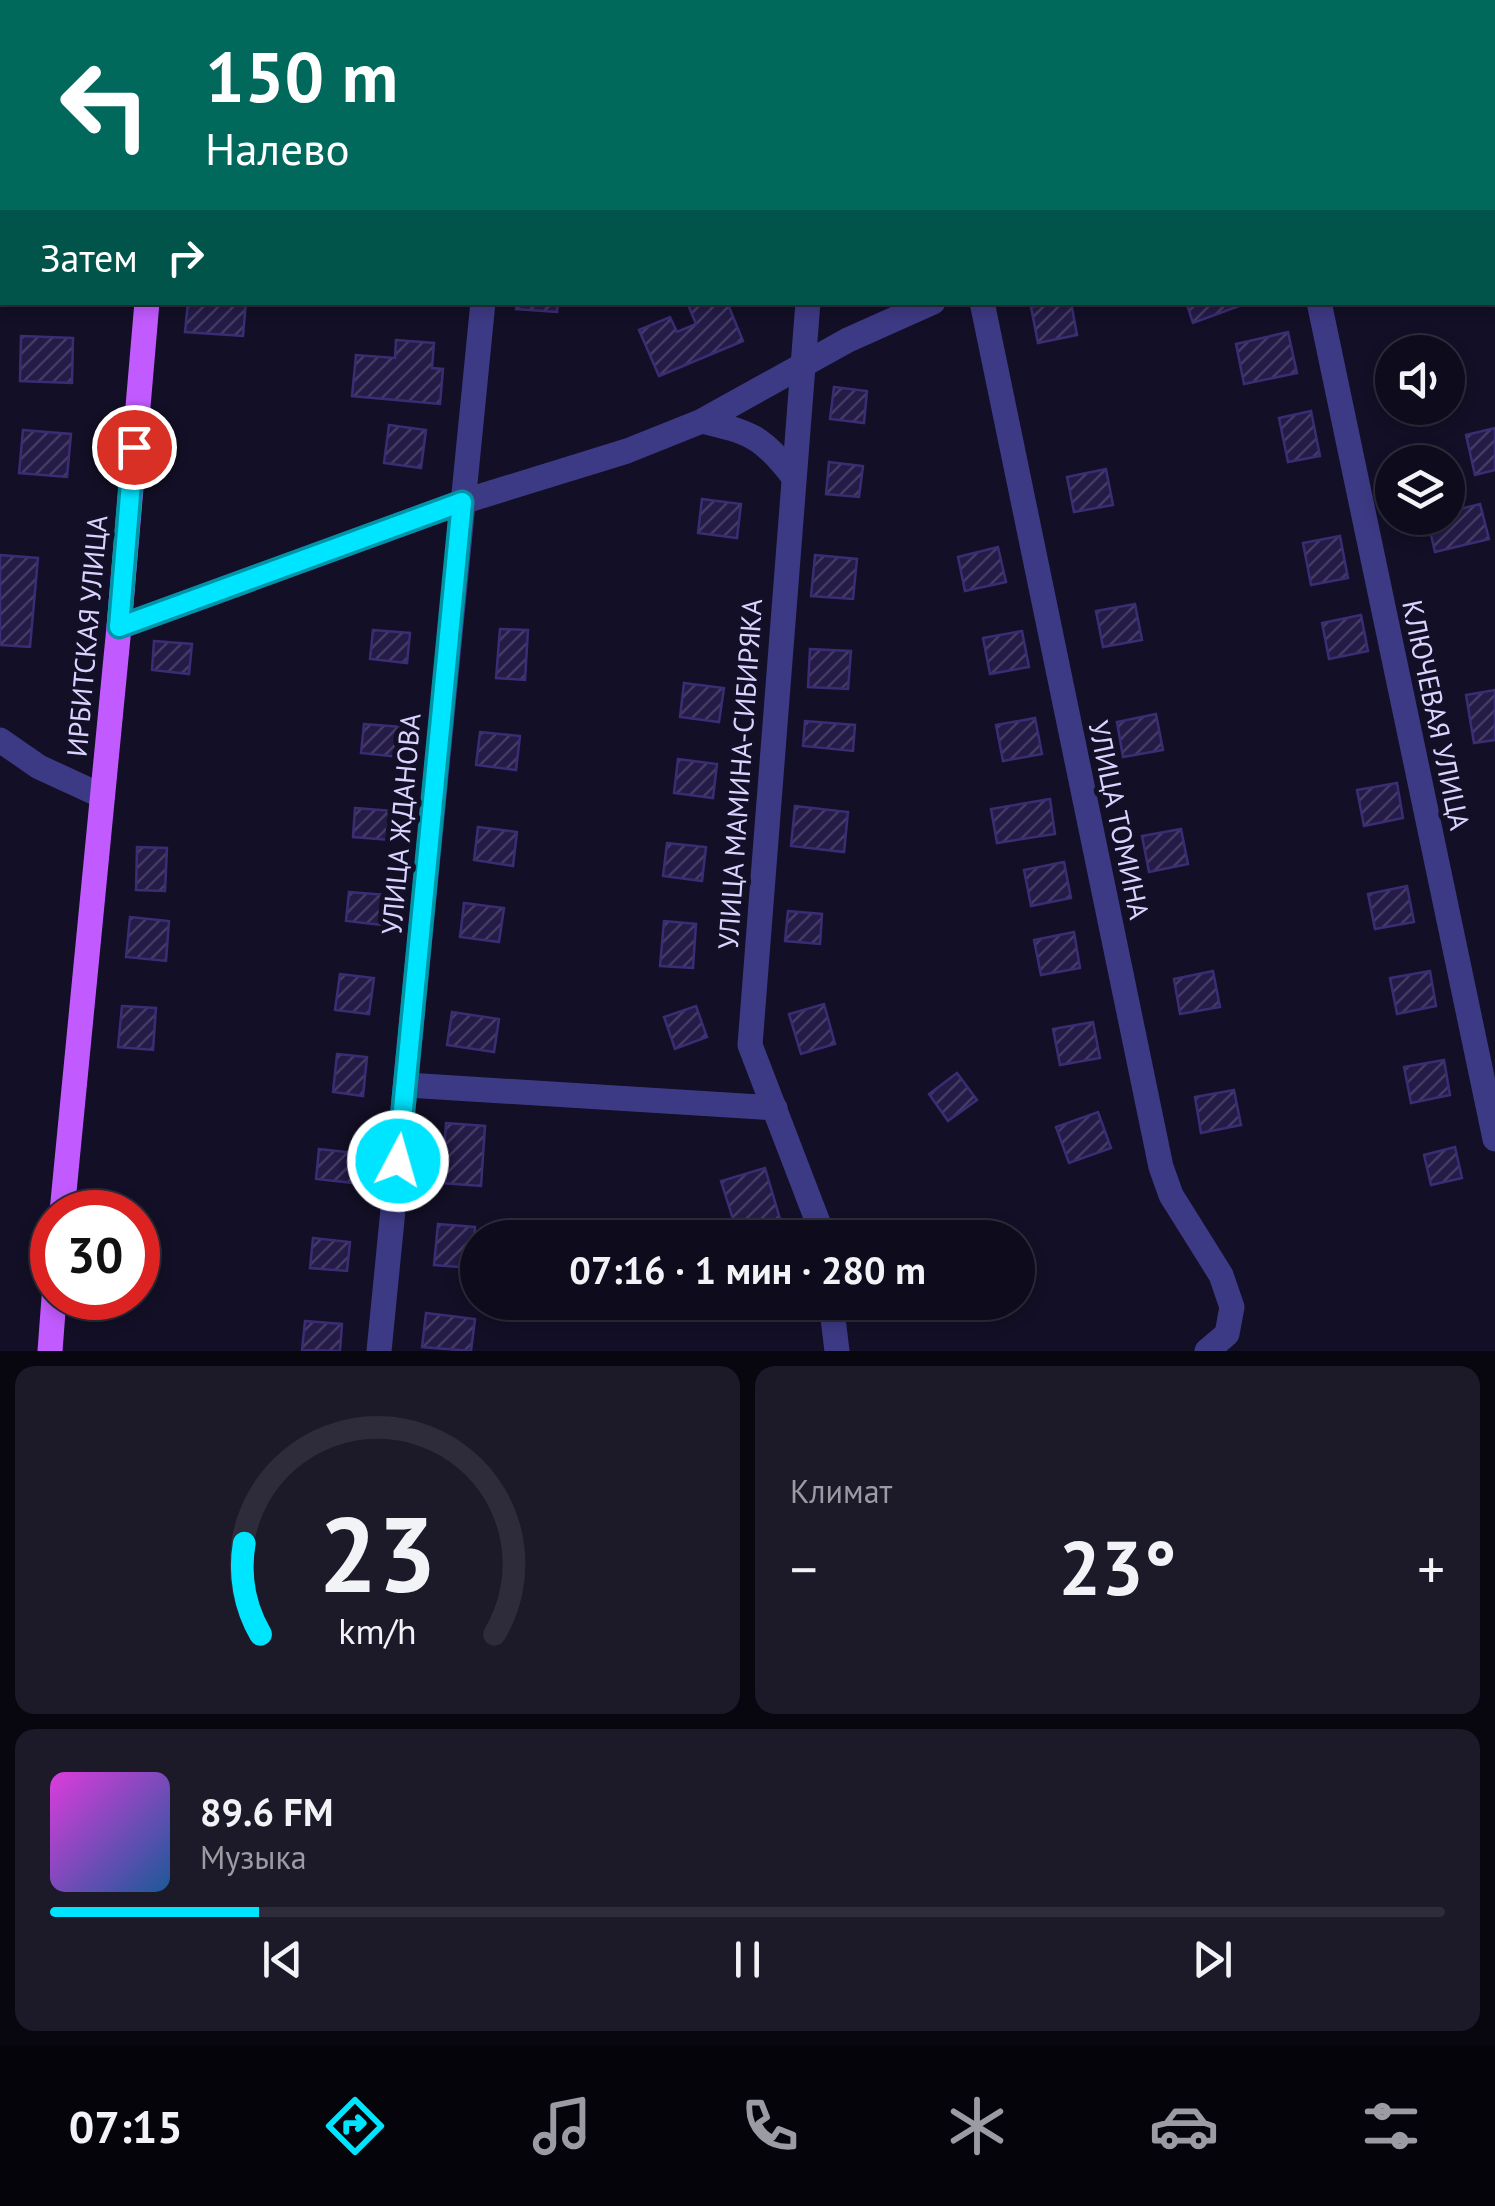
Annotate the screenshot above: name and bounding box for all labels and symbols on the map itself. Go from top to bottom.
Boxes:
pin [92,405,177,490]
street label: ИРБИТСКАЯ УЛИЦА [58,513,116,758]
street label: УЛИЦА МАМИНА-СИБИРЯКА [709,597,770,951]
street label: КЛЮЧЕВАЯ УЛИЦА [1394,597,1479,834]
street label: УЛИЦА ЖДАНОВА [372,711,429,936]
street label: УЛИЦА ТОМИНА [1080,717,1159,923]
position arrow [346,1109,450,1213]
speed limit sign: 30 [30,1190,160,1320]

